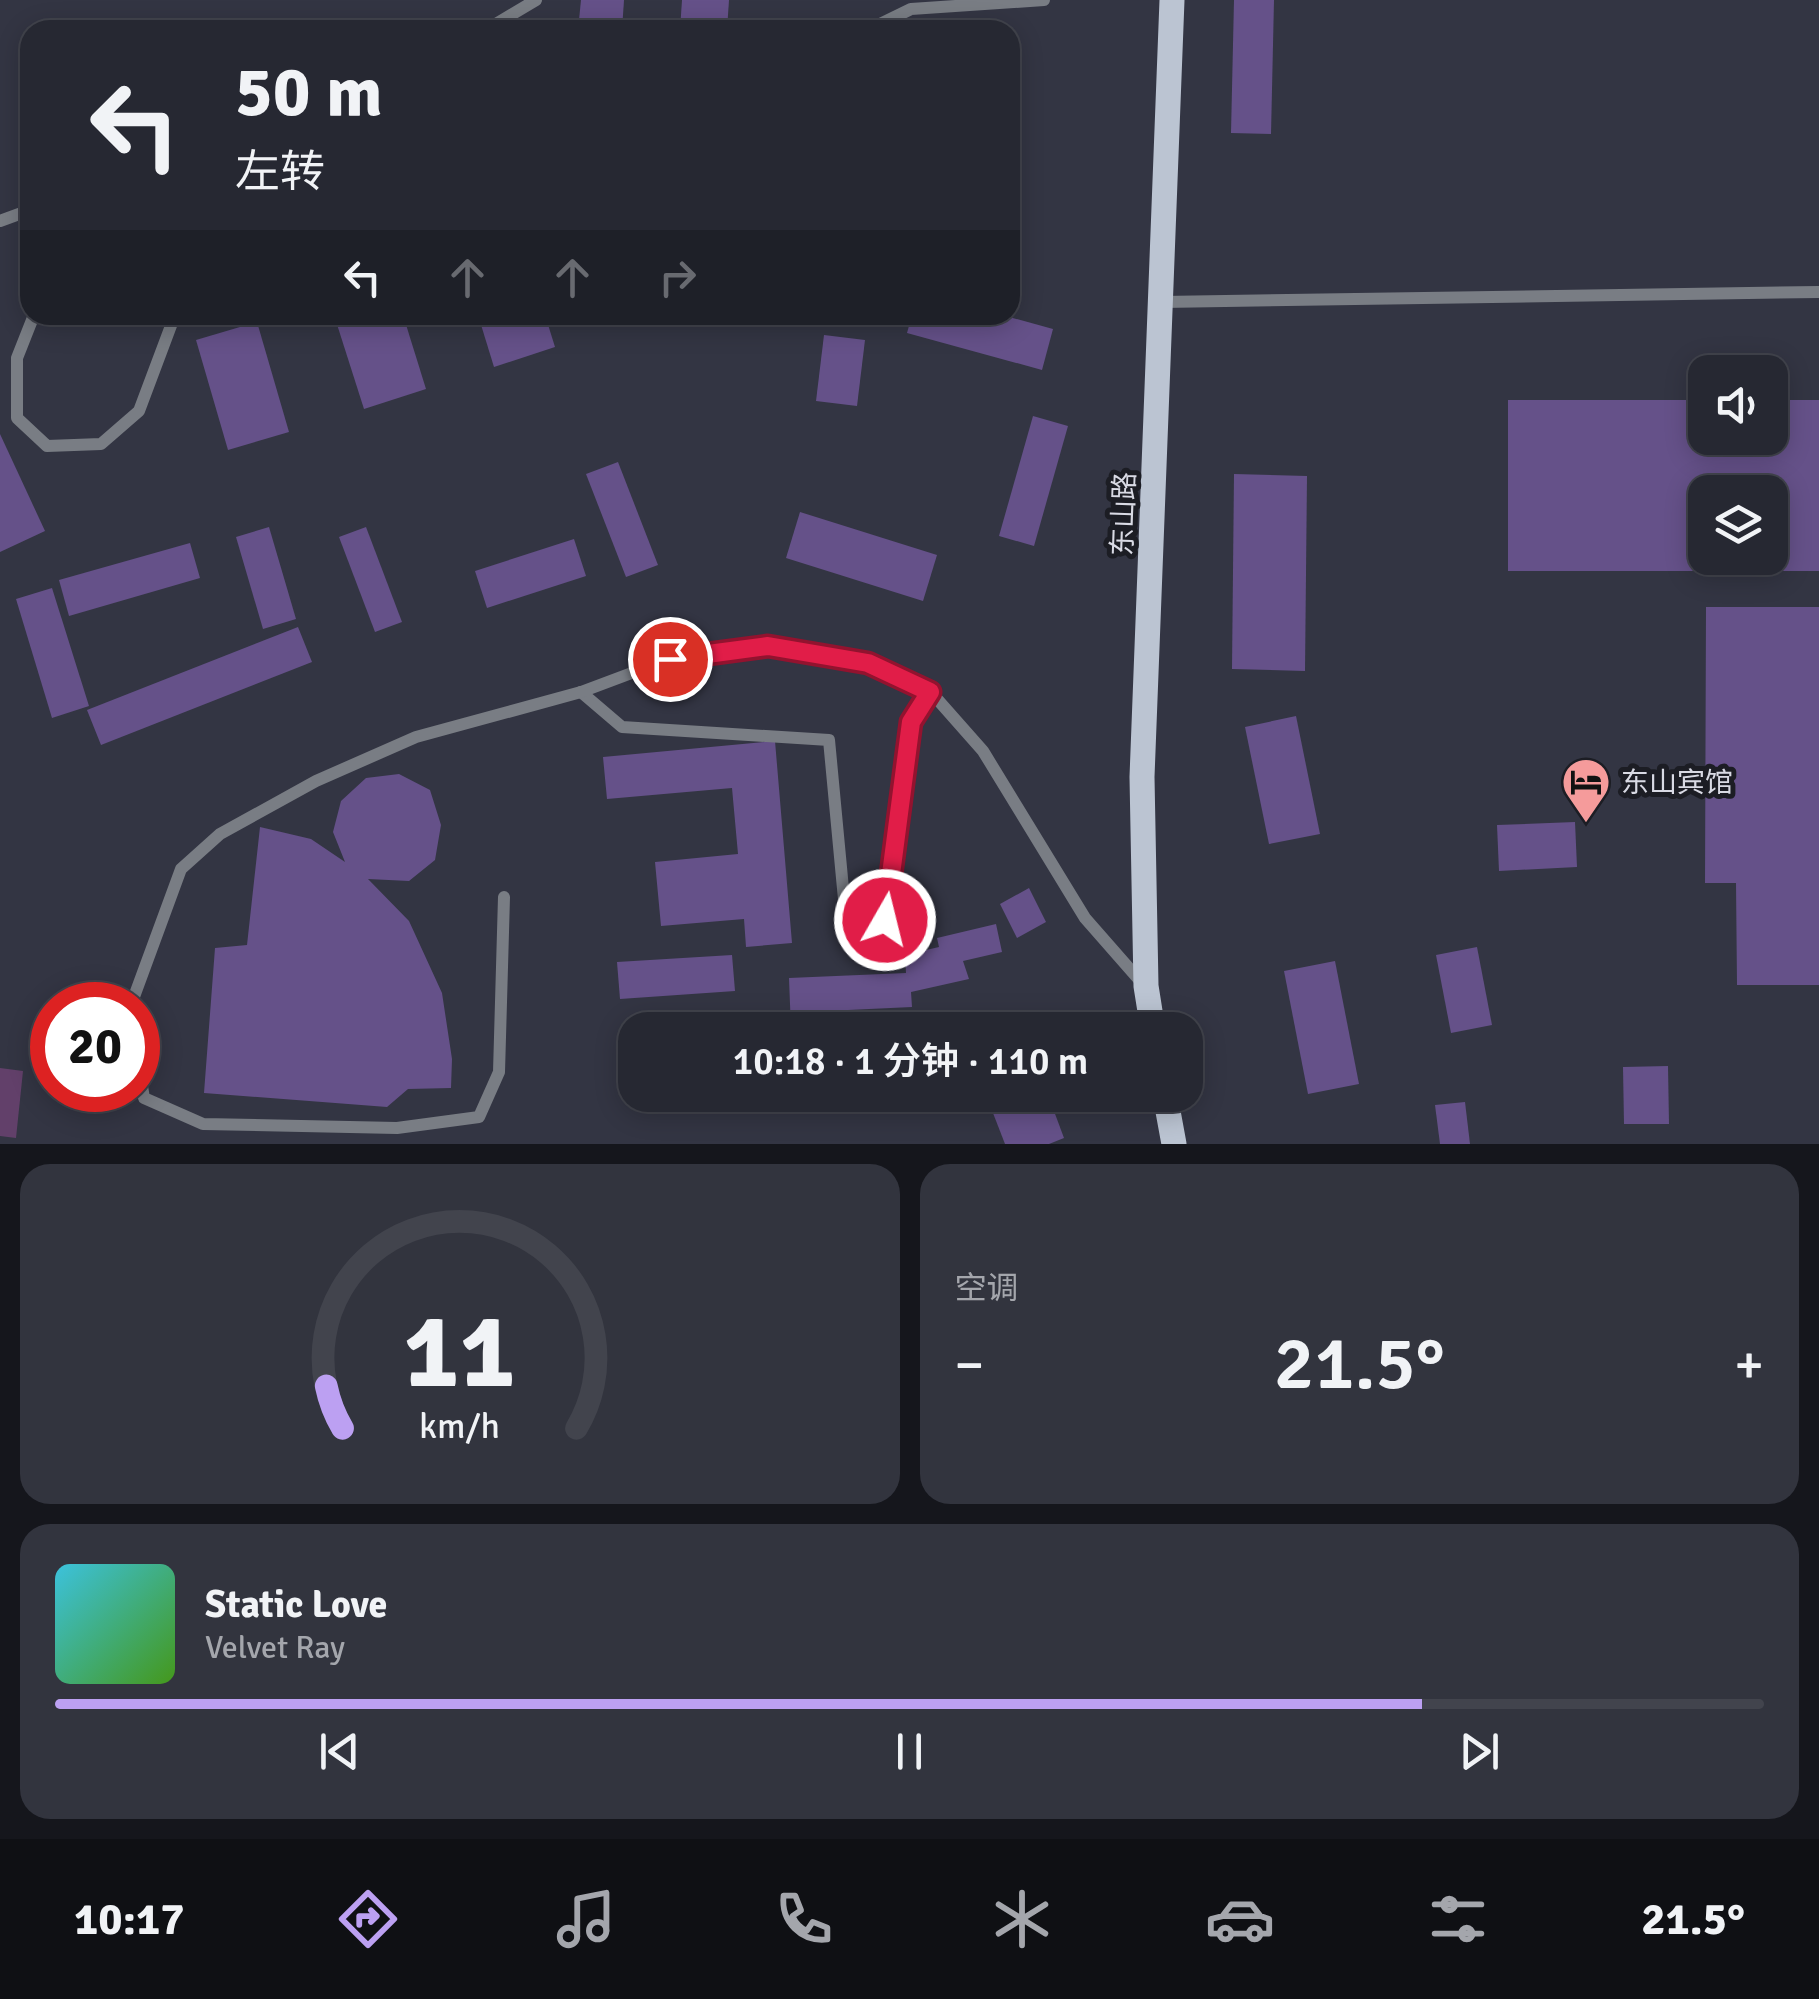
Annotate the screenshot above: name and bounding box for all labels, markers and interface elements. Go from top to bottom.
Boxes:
text: 50 m [235,49,383,135]
icon: left [70,60,200,190]
text: 左转 [235,145,325,200]
icon: left [335,250,390,305]
icon: ahead [440,250,495,305]
icon: ahead [545,250,600,305]
icon: right [650,250,705,305]
map controls [1688,355,1788,575]
button: sound [1688,355,1788,455]
street label: 东山路 [1106,471,1142,557]
button: layers [1688,475,1788,575]
pin [628,617,713,702]
icon: arrive [643,632,698,687]
hotel icon: 东山宾馆 [1560,756,1612,824]
place label: 东山宾馆 [1621,766,1733,800]
position arrow [833,868,937,972]
speed limit sign: 20 [30,982,160,1112]
text: 10:18 · 1 分钟 · 110 m [733,1038,1088,1085]
text: 空调 [955,1269,1019,1308]
text: 11 [404,1288,516,1416]
text: 21.5° [1274,1317,1445,1410]
text: − [955,1331,984,1399]
text: + [1734,1331,1764,1399]
text: km/h [419,1404,500,1448]
text: Static Love [205,1581,387,1628]
text: Velvet Ray [205,1628,345,1667]
icon: previous [312,1724,367,1779]
icon: pause [882,1724,937,1779]
icon: next [1452,1724,1507,1779]
icon: directions [333,1884,403,1954]
icon: music [551,1884,621,1954]
icon: phone [769,1884,839,1954]
icon: climate [987,1884,1057,1954]
icon: car [1205,1884,1275,1954]
icon: filters [1423,1884,1493,1954]
text: 10:17 [74,1892,185,1947]
text: 21.5° [1641,1892,1745,1947]

